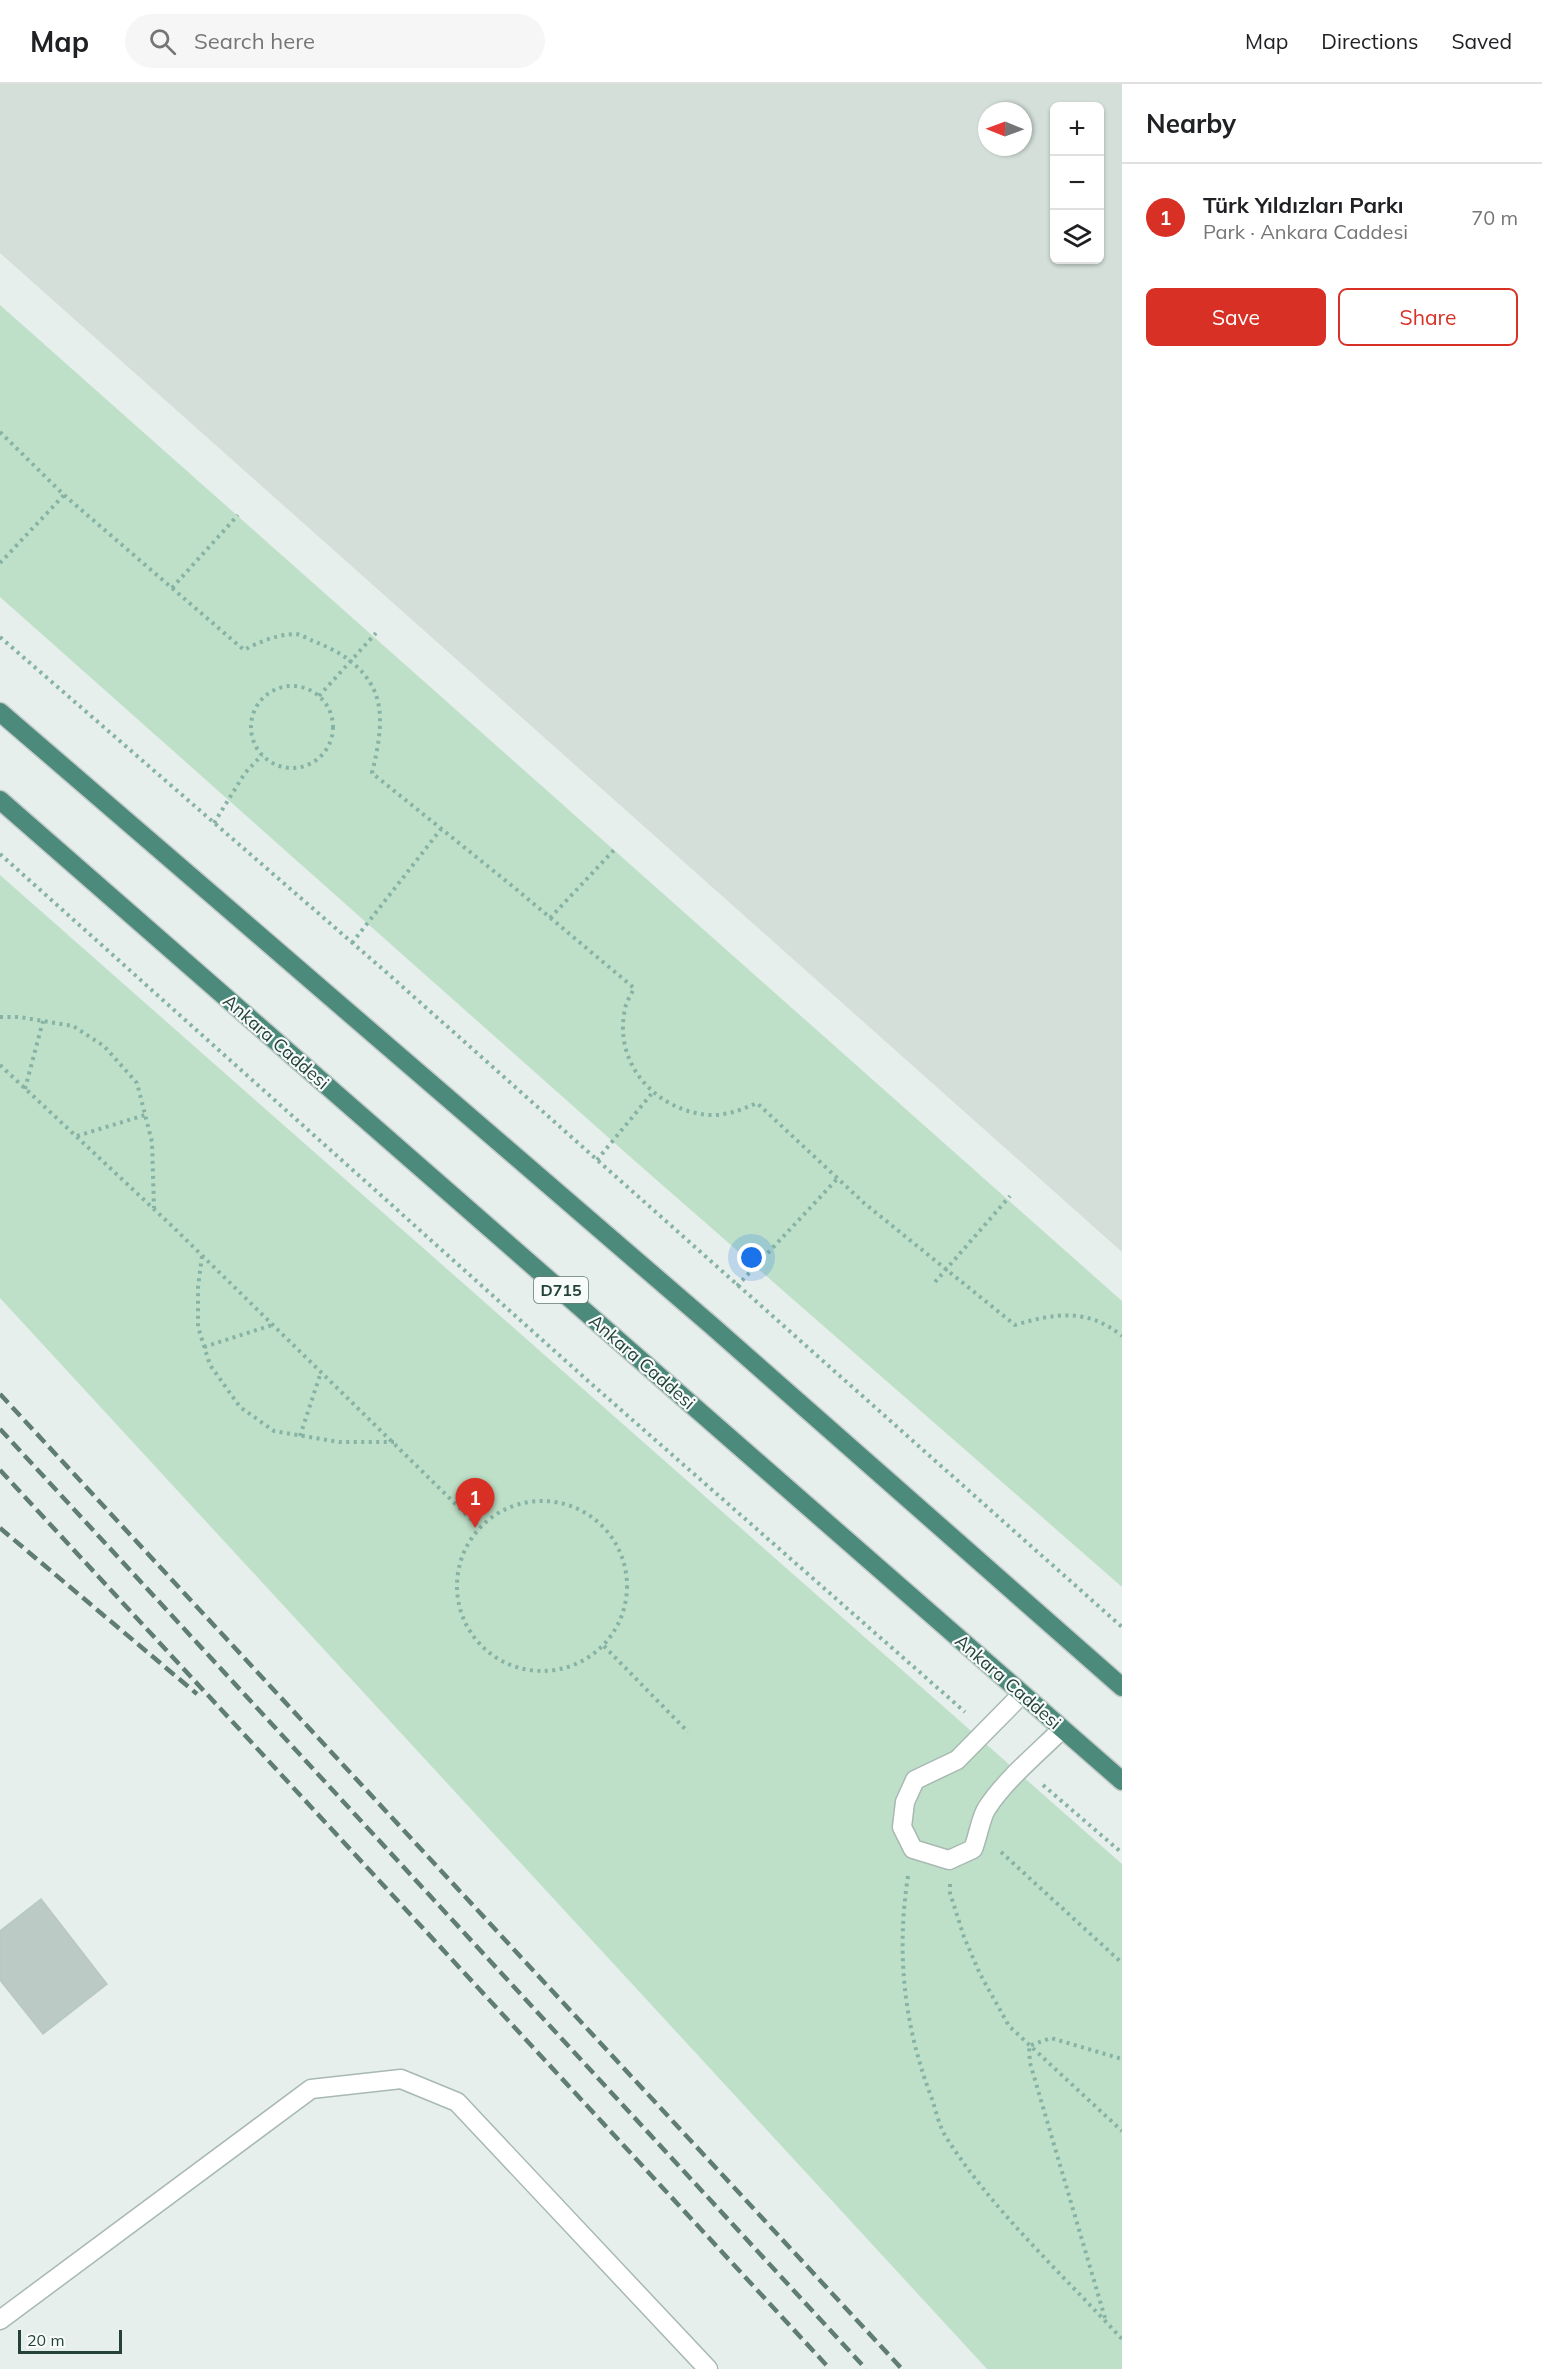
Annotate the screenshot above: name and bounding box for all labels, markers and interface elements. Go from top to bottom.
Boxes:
search box [125,14,545,68]
text: Map [30,24,89,59]
icon: search [146,25,179,58]
text: Search here [194,27,315,55]
text: Map [1245,28,1288,54]
text: Directions [1321,28,1418,54]
text: Saved [1451,28,1512,54]
north arrow [978,102,1032,156]
map controls [1050,102,1104,264]
button: + [1050,102,1104,156]
text: Nearby [1146,107,1236,140]
button: − [1050,156,1104,210]
text: Türk Yıldızları Parkı [1203,191,1404,219]
text: 1 [1160,205,1172,230]
text: 70 m [1471,205,1518,230]
button: layers [1050,210,1104,264]
text: Park · Ankara Caddesi [1203,219,1408,244]
button: Save [1146,288,1326,346]
button: Share [1338,288,1518,346]
street label: Ankara Caddesi [219,989,334,1094]
your location [737,1243,766,1272]
road number: D715 [534,1277,588,1303]
street label: Ankara Caddesi [585,1309,700,1414]
pin: 1 [456,1478,494,1528]
street label: Ankara Caddesi [951,1629,1066,1734]
scale bar [18,2327,122,2354]
text: 20 m [27,2330,64,2350]

